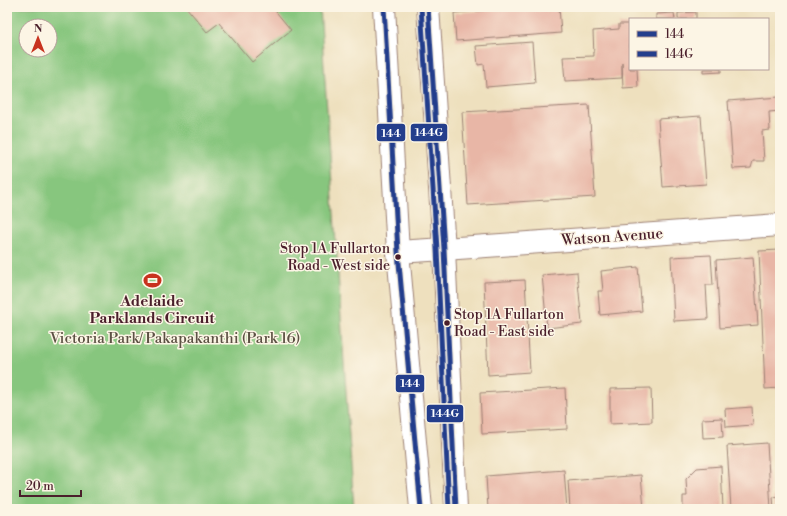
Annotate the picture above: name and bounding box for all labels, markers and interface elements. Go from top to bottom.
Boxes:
north arrow [18,18,58,58]
legend [629,18,769,70]
text: N [34,22,43,36]
text: 144 [665,27,684,42]
text: 144G [665,47,693,62]
line badge: 144 [376,123,406,142]
line badge: 144G [410,123,448,142]
text: 144G [415,126,444,140]
text: 144 [381,127,401,141]
street label: Watson Avenue [559,224,664,250]
place label: Stop 1A Fullarton Road - West side [280,240,391,275]
marker: Stop 1A Fullarton Road - West side [393,252,403,262]
sports icon: Adelaide Parklands Circuit [142,270,162,290]
place label: Adelaide Parklands Circuit [89,292,215,328]
place label: Stop 1A Fullarton Road - East side [454,306,565,341]
marker: Stop 1A Fullarton Road - East side [442,318,452,328]
park label: Victoria Park/ Pakapakanthi (Park 16) [49,329,300,348]
line badge: 144 [395,374,425,393]
text: 144 [400,377,420,391]
line badge: 144G [426,404,464,423]
text: 144G [431,407,460,421]
scale bar [20,472,81,498]
text: 20 m [26,479,54,494]

